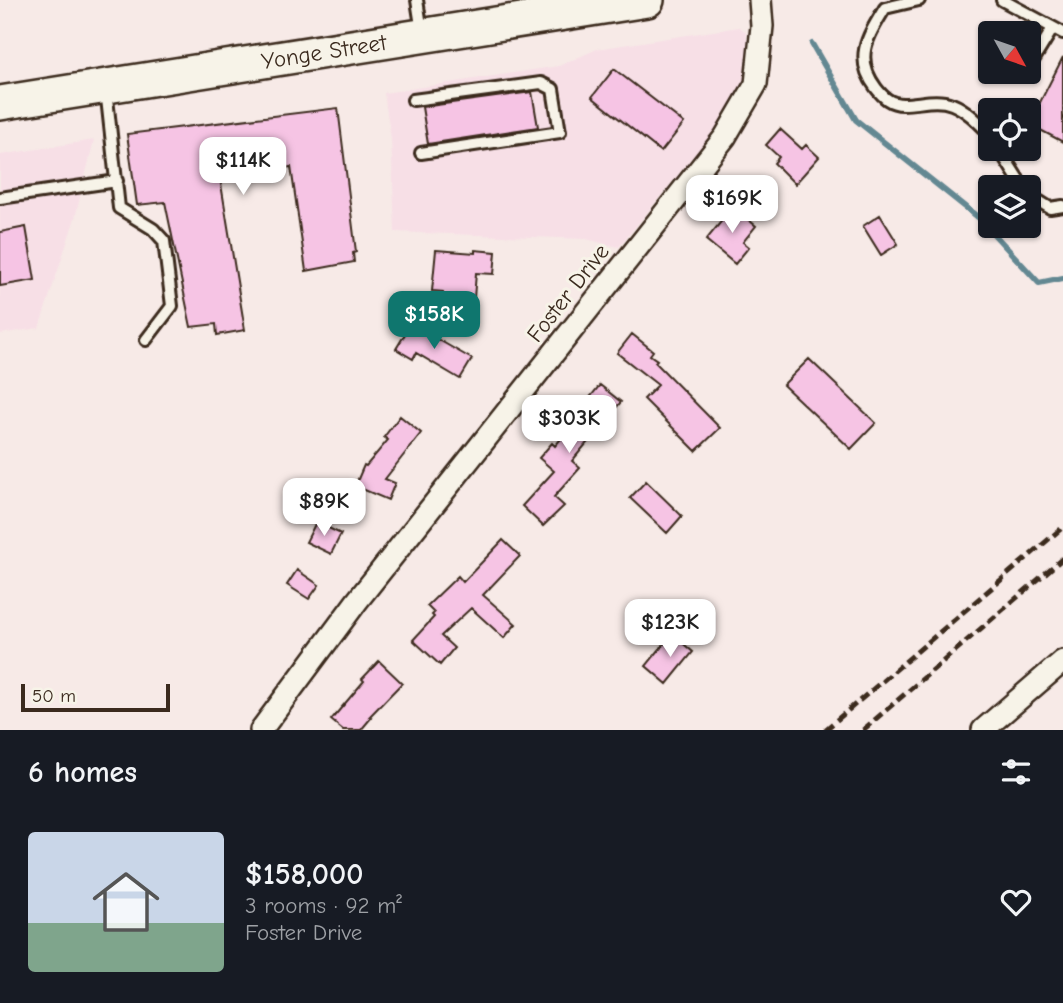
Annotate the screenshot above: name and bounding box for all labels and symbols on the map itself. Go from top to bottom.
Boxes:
north arrow [978,21,1041,84]
street label: Yonge Street [260,29,390,75]
pin: $114K [194,138,292,197]
pin: $169K [683,176,781,235]
street label: Foster Drive [521,238,615,348]
pin: $158K [385,292,483,351]
pin: $303K [520,396,618,455]
pin: $89K [283,478,365,538]
pin: $123K [621,600,719,659]
scale bar [21,681,170,713]

